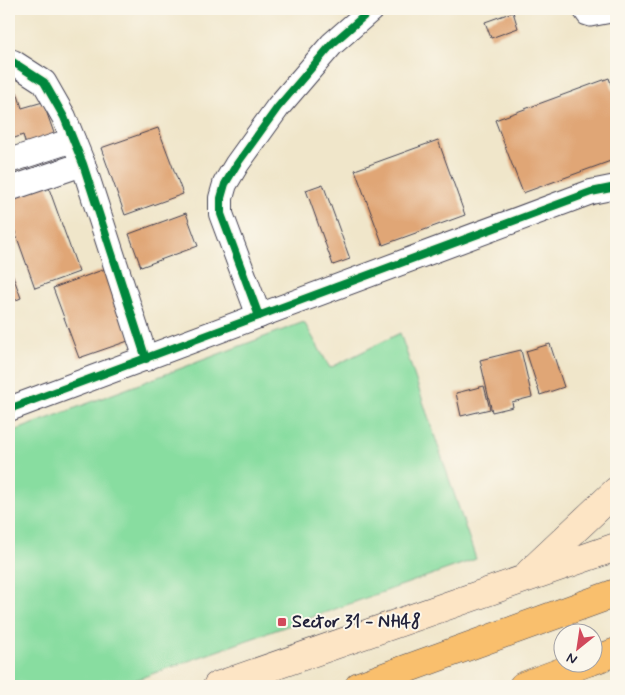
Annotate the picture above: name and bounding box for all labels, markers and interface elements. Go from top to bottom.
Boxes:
place label: Sector 31 - NH48 [292,610,421,634]
marker: Sector 31 - NH48 [276,616,288,628]
north arrow [552,622,602,672]
text: N [563,648,581,669]

